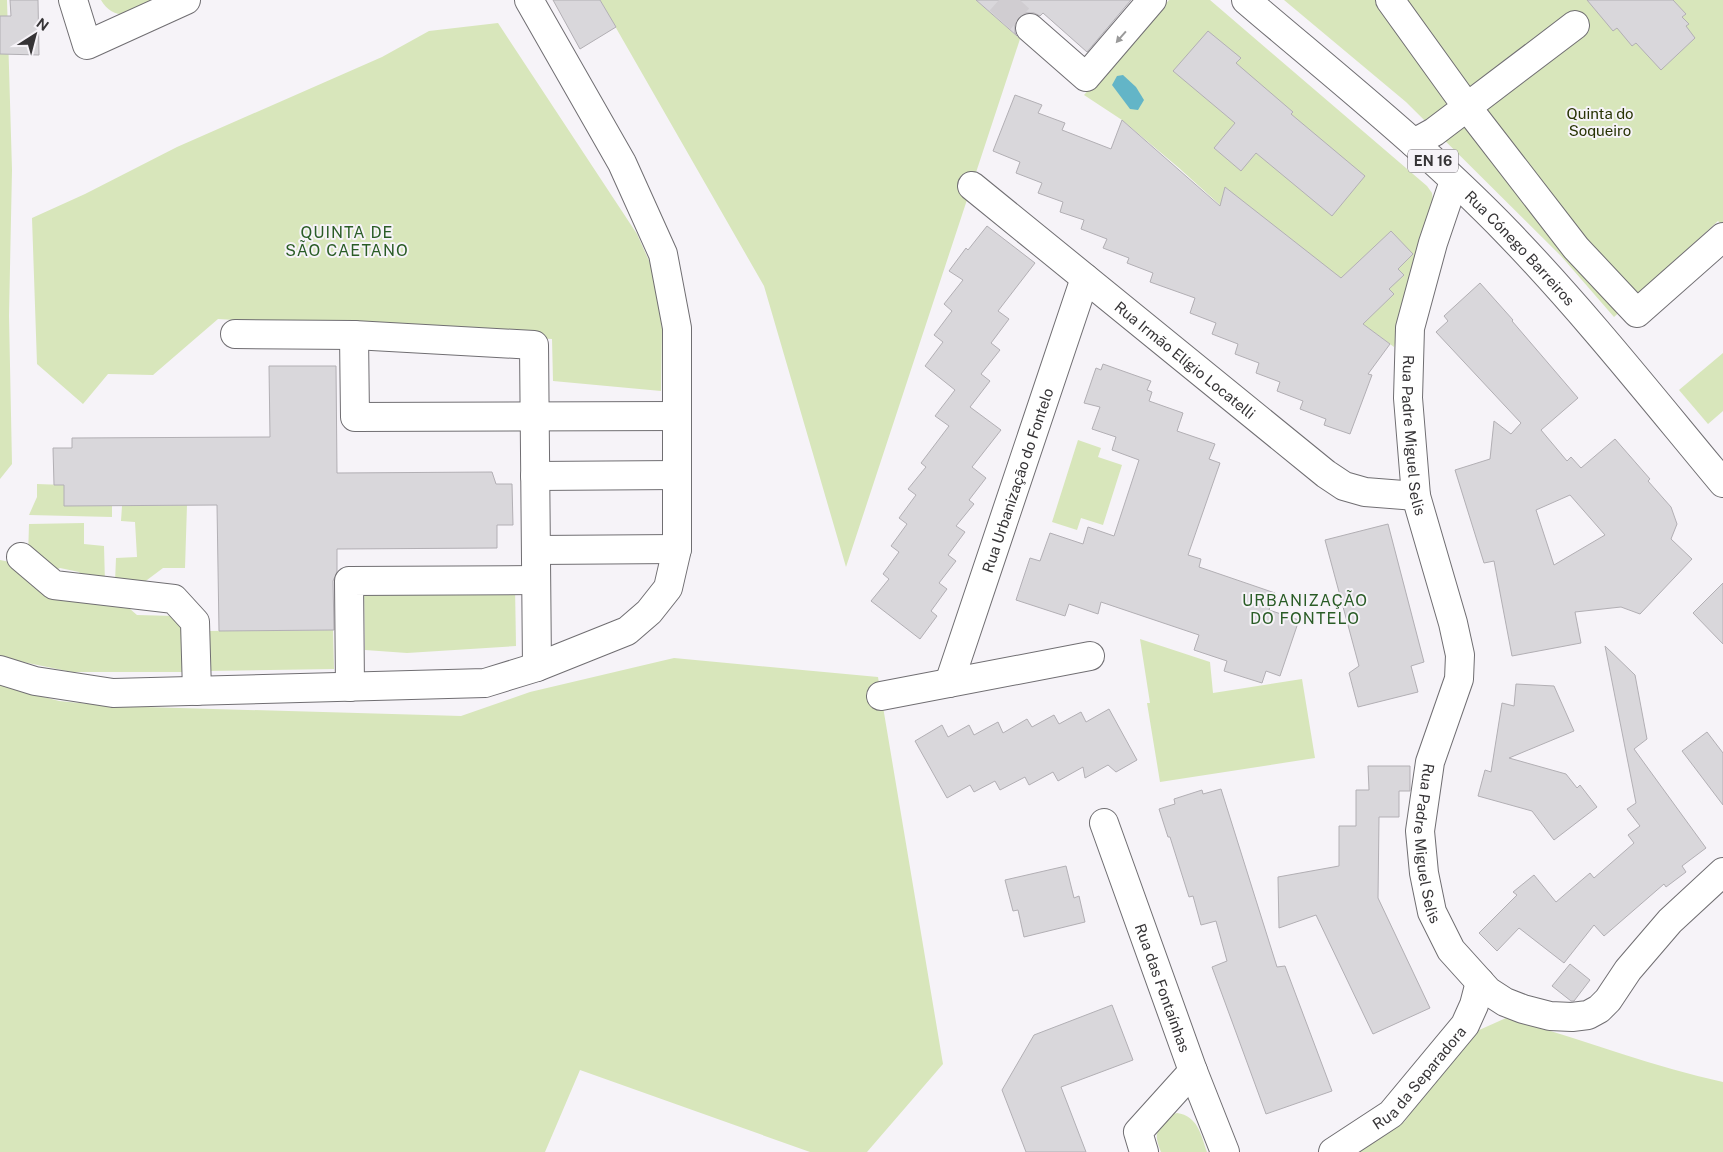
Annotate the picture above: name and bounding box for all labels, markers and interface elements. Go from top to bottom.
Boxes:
north arrow [10,10,60,60]
text: N [34,15,52,34]
one-way arrow [1115,30,1127,42]
park label: Quinta do Soqueiro [1566,105,1634,139]
road number: EN 16 [1408,150,1458,172]
street label: Rua Cónego Barreiros [1462,187,1579,309]
district label: QUINTA DE SÃO CAETANO [285,223,409,260]
street label: Rua Irmão Elígio Locatelli [1112,297,1259,422]
street label: Rua Padre Miguel Selis [1399,355,1430,517]
street label: Rua Urbanização do Fontelo [978,386,1056,575]
district label: URBANIZAÇÃO DO FONTELO [1242,590,1368,628]
street label: Rua Padre Miguel Selis [1411,762,1445,926]
street label: Rua das Fontaínhas [1132,921,1194,1054]
street label: Rua da Separadora [1369,1023,1469,1132]

